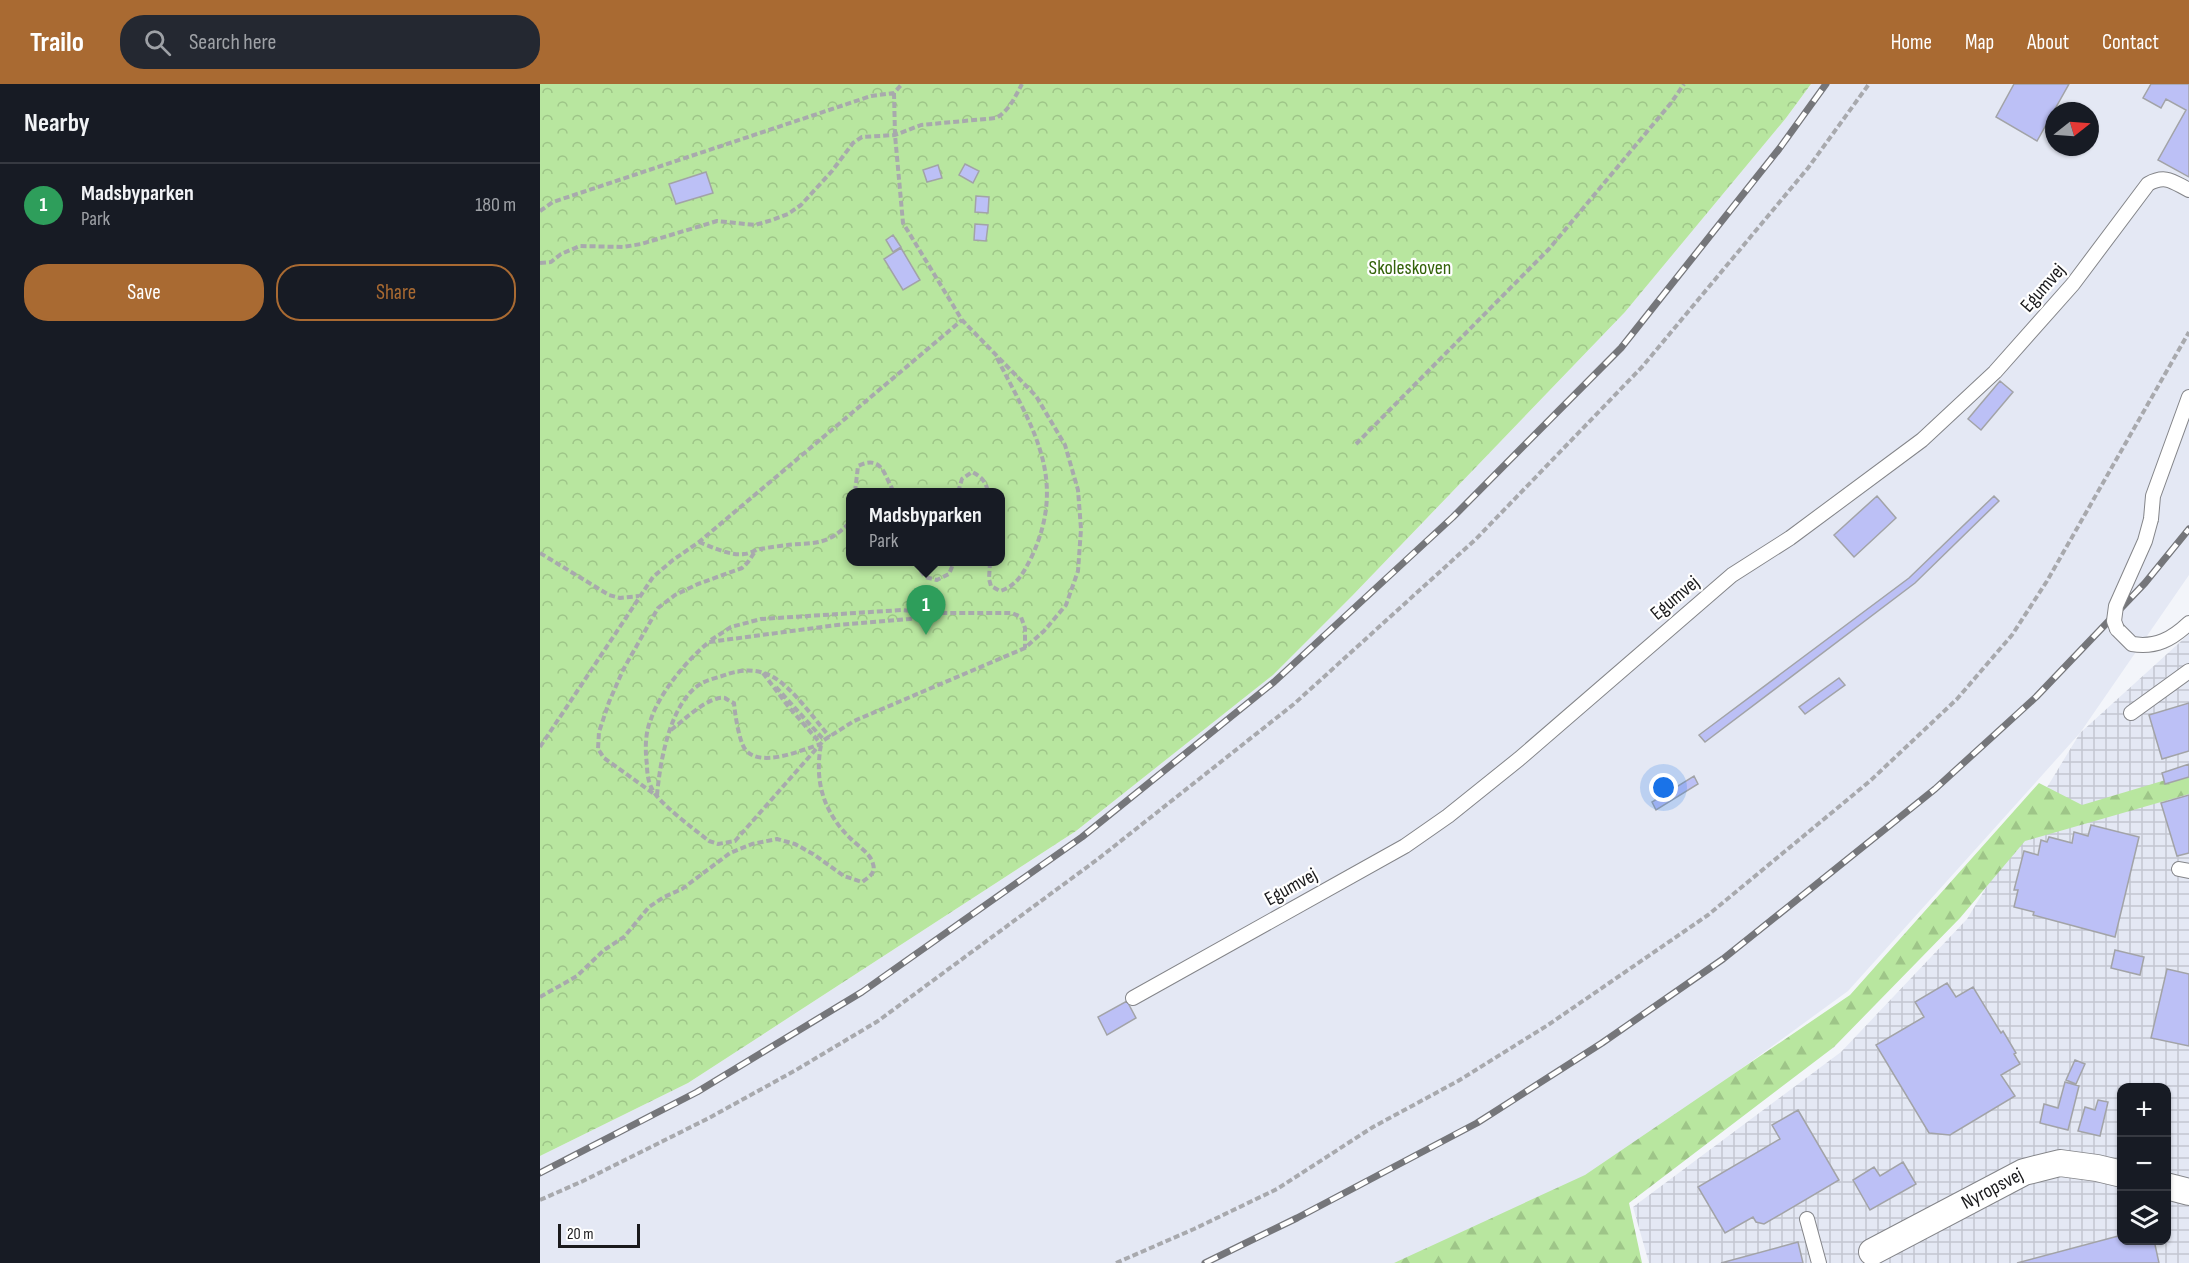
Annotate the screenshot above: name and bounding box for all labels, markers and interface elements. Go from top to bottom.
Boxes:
search box [120,15,540,69]
text: Trailo [30,26,84,59]
icon: search [141,26,174,59]
text: Search here [189,29,276,56]
text: Home [1891,30,1932,55]
text: Map [1965,30,1994,55]
text: About [2027,30,2069,55]
text: Contact [2102,30,2159,55]
north arrow [2045,102,2099,156]
text: Nearby [24,108,90,139]
text: Madsbyparken [81,180,194,207]
text: 1 [40,193,47,217]
text: 180 m [475,193,516,217]
text: Park [81,207,110,231]
park label: Skoleskoven [1369,256,1451,280]
street label: Egumvej [2015,259,2071,317]
button: Save [24,264,264,321]
button: Share [276,264,516,321]
popup [846,488,1005,566]
text: Madsbyparken [869,502,982,529]
text: Park [869,529,898,553]
street label: Egumvej [1646,571,1704,625]
pin: 1 [906,586,946,635]
your location [1649,773,1678,802]
street label: Egumvej [1260,863,1322,911]
map controls [2117,1083,2171,1245]
button: + [2117,1083,2171,1137]
button: − [2117,1137,2171,1191]
street label: Nyropsvej [1957,1163,2027,1215]
button: layers [2117,1191,2171,1245]
scale bar [558,1221,640,1248]
text: 20 m [567,1225,594,1244]

